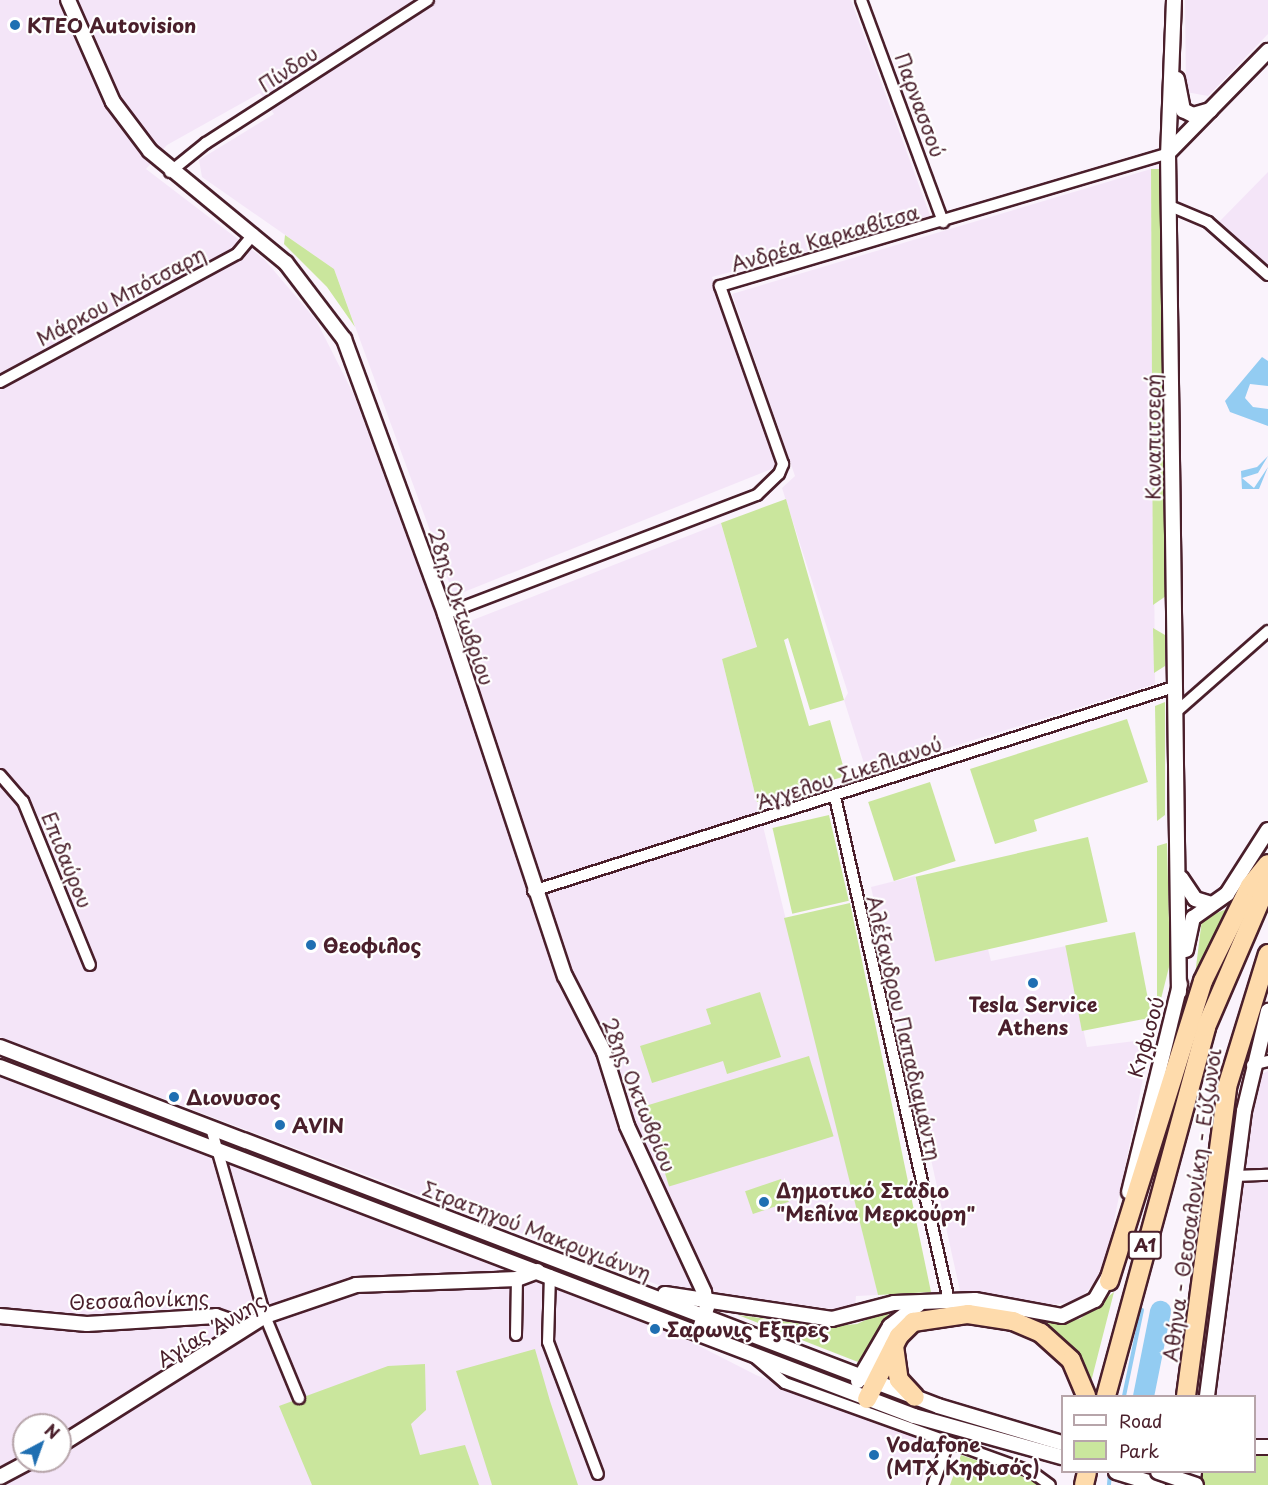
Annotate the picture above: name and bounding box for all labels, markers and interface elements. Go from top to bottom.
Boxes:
place label: ΚΤΕΟ Autovision [27,13,195,37]
marker: ΚΤΕΟ Autovision [8,18,22,32]
street label: Πίνδου [254,41,322,97]
street label: Παρνασσού [890,50,950,160]
street label: Ανδρέα Καρκαβίτσα [728,200,922,276]
street label: Μάρκου Μπότσαρη [32,241,210,351]
street label: Καναπιτσερή [1141,374,1165,500]
street label: 28ης Οκτωβρίου [423,525,499,689]
street label: Άγγελου Σικελιανού [753,732,945,814]
street label: Επιδαύρου [37,808,97,912]
street label: Αλέξανδρου Παπαδιαμάντη [862,893,946,1163]
place label: Θεοφιλος [323,933,421,957]
marker: Θεοφιλος [304,938,318,952]
marker: Tesla Service Athens [1026,976,1040,990]
place label: Tesla Service Athens [969,993,1097,1040]
street label: Κηφισού [1123,994,1169,1080]
street label: 28ης Οκτωβρίου [597,1014,681,1176]
street label: Αθήνα - Θεσσαλονίκη - Εύζωνοι [1158,1046,1226,1364]
place label: Διονυσος [186,1085,281,1109]
marker: Διονυσος [167,1090,181,1104]
place label: AVIN [292,1113,344,1137]
marker: AVIN [273,1118,287,1132]
street label: Στρατηγού Μακρυγιάννη [419,1176,655,1286]
place label: Δημοτικό Στάδιο "Μελίνα Μερκούρη" [776,1178,977,1225]
marker: Δημοτικό Στάδιο "Μελίνα Μερκούρη" [757,1195,771,1209]
road number: Α1 [1127,1230,1163,1260]
street label: Θεσσαλονίκης [69,1286,209,1314]
street label: Αγίας Άννης [152,1288,270,1372]
place label: Σαρωνις Εξπρες [667,1317,830,1341]
marker: Σαρωνις Εξπρες [648,1322,662,1336]
legend [1061,1395,1256,1473]
text: Road [1119,1407,1163,1434]
north arrow [12,1413,72,1473]
text: N [40,1418,65,1444]
place label: Vodafone (MTX Κηφισός) [886,1432,1040,1479]
text: Park [1119,1437,1159,1464]
marker: Vodafone (MTX Κηφισός) [867,1448,881,1462]

